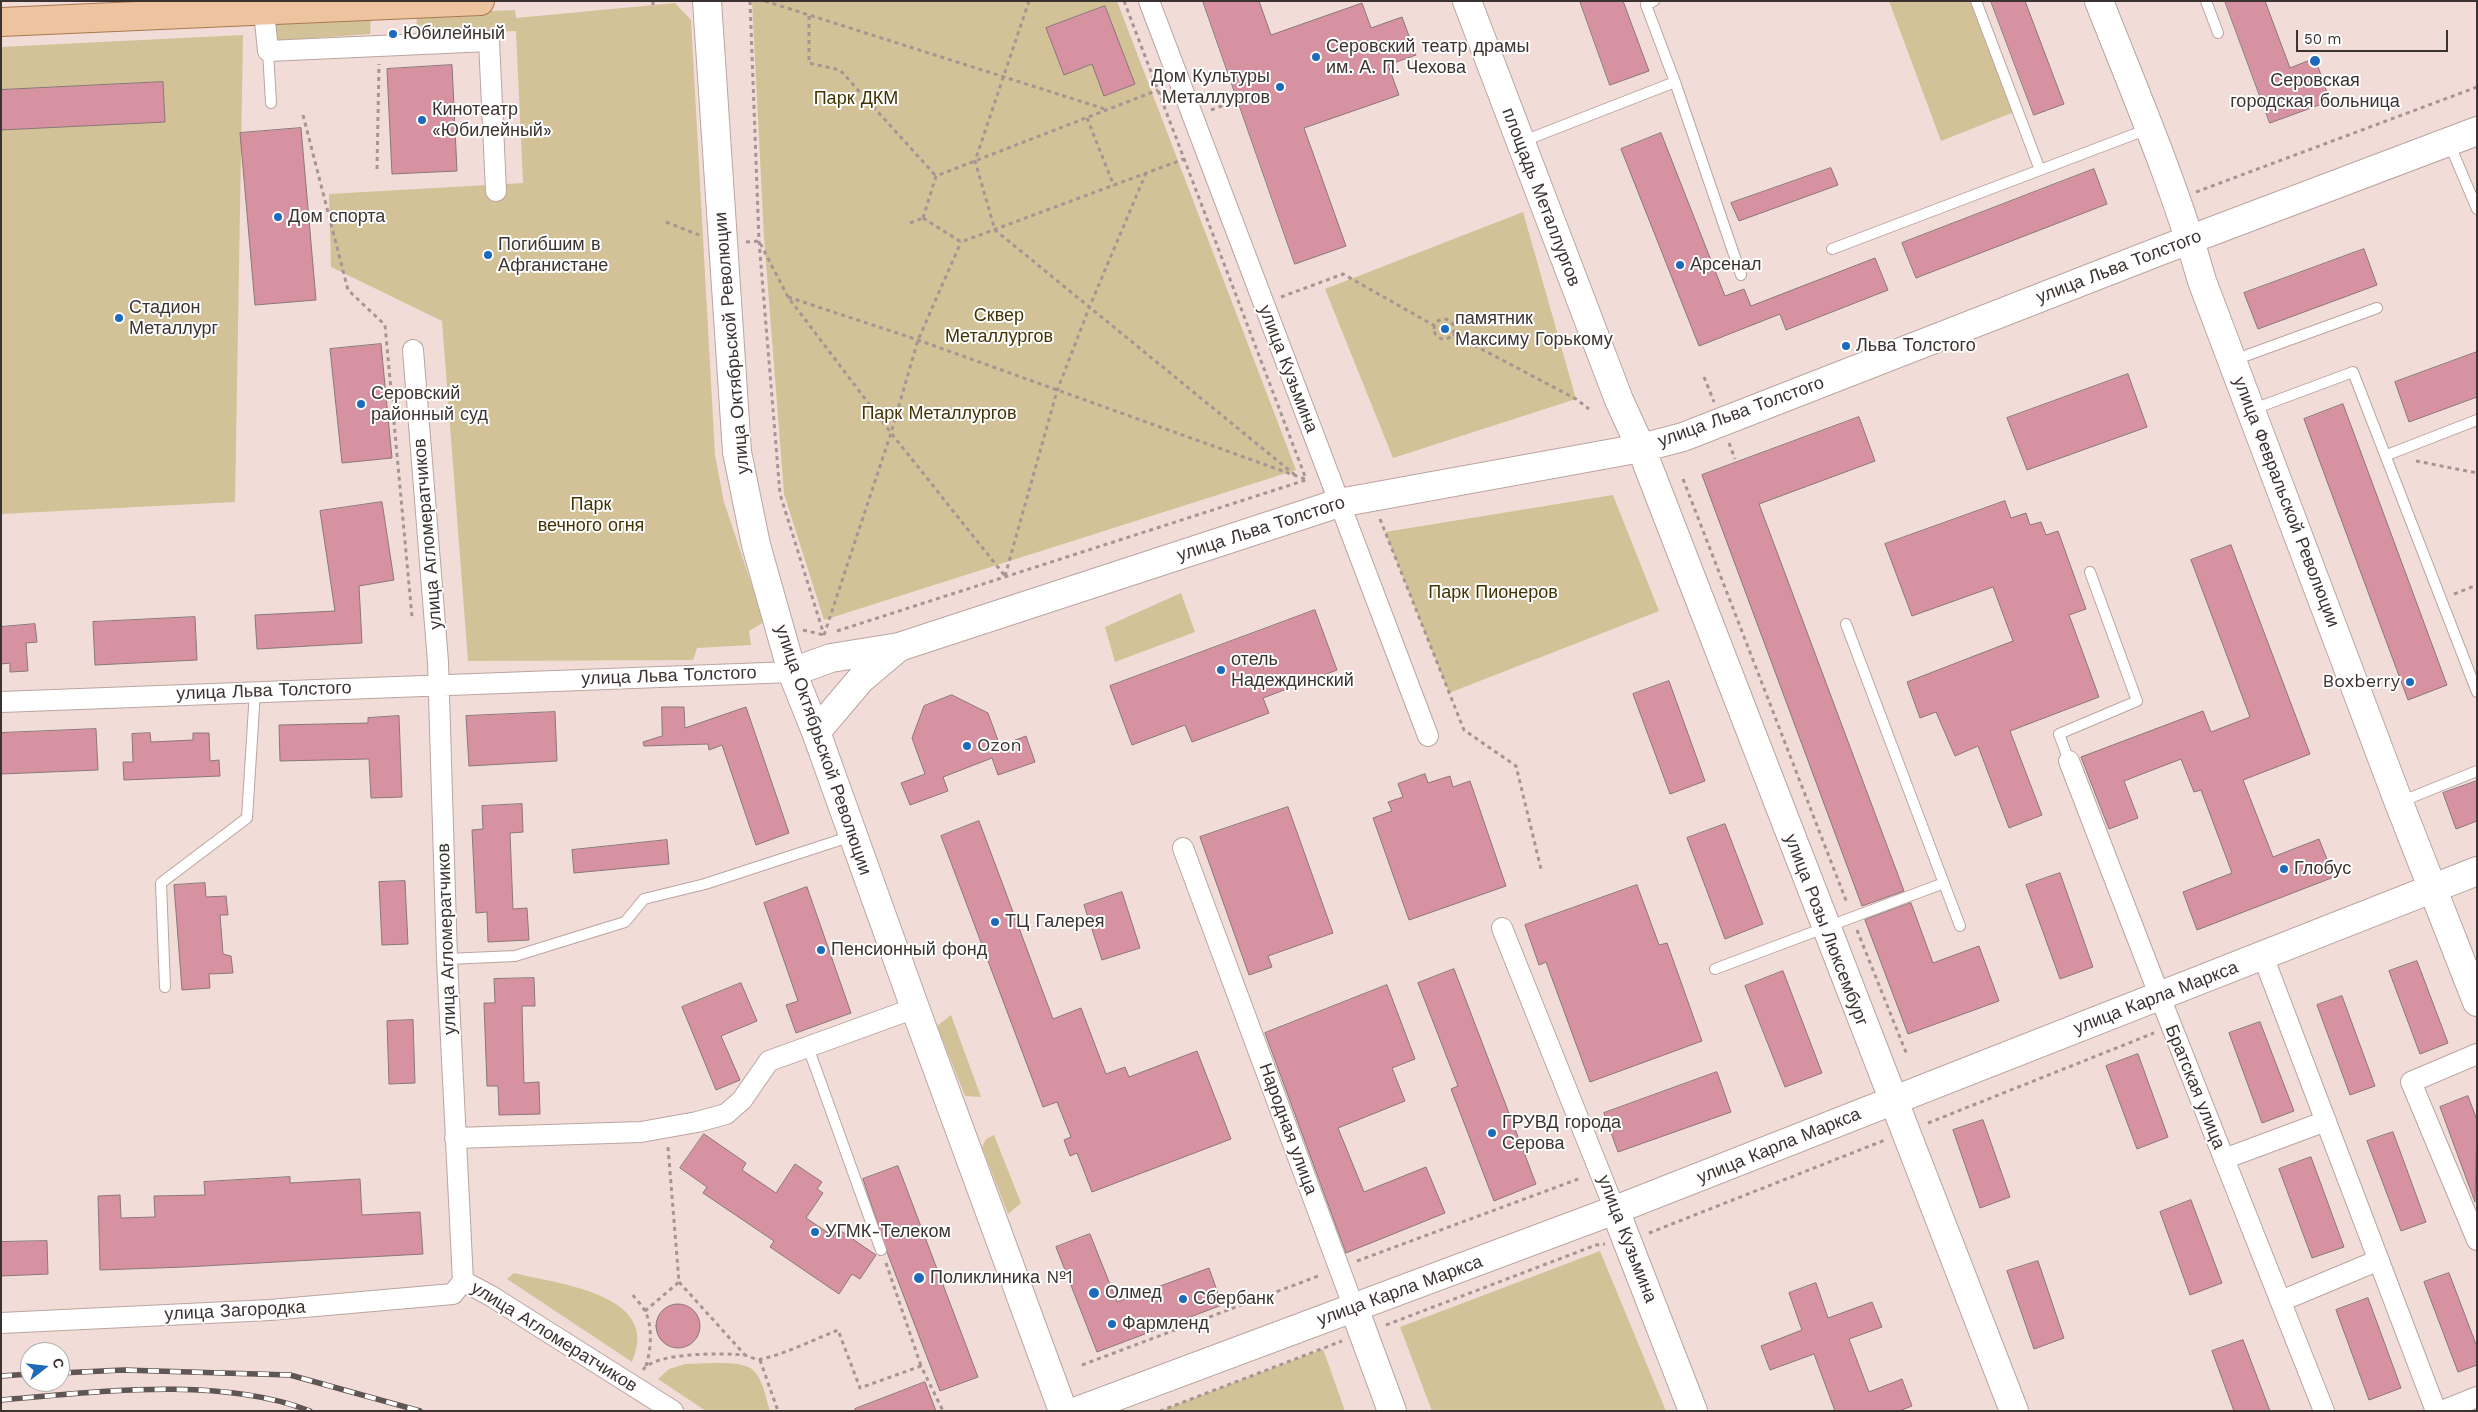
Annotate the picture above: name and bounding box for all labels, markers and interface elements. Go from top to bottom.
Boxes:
scale bar [2298,20,2450,52]
place label: Юбилейный [403,23,505,45]
marker: Юбилейный [387,28,399,40]
text: 50 m [2304,30,2341,48]
place label: Серовский театр драмы им. А. П. Чехова [1326,36,1529,78]
marker: Серовский театр драмы им. А. П. Чехова [1310,51,1322,63]
marker: Серовская городская больница [2308,54,2322,68]
place label: Дом Культуры Металлургов [1151,66,1270,108]
place label: Серовская городская больница [2230,70,2400,112]
marker: Дом Культуры Металлургов [1274,81,1286,93]
park label: Парк ДКМ [814,88,898,110]
place label: Кинотеатр «Юбилейный» [432,99,552,142]
street label: площадь Металлургов [1497,105,1585,289]
marker: Кинотеатр «Юбилейный» [416,114,428,126]
place label: Дом спорта [288,206,385,228]
marker: Дом спорта [272,211,284,223]
street label: улица Октябрьской Революции [710,211,754,475]
street label: улица Льва Толстого [2033,226,2205,308]
place label: Погибшим в Афганистане [498,234,608,276]
marker: Погибшим в Афганистане [482,249,494,261]
place label: Арсенал [1690,254,1761,276]
marker: Арсенал [1674,259,1686,271]
place label: Стадион Металлург [129,297,218,340]
street label: улица Кузьмина [1254,302,1322,436]
park label: Сквер Металлургов [945,305,1053,348]
place label: памятник Максиму Горькому [1455,308,1613,350]
marker: Стадион Металлург [113,312,125,324]
marker: памятник Максиму Горькому [1439,323,1451,335]
place label: Льва Толстого [1856,335,1976,357]
marker: Льва Толстого [1840,340,1852,352]
street label: улица Льва Толстого [1655,372,1827,452]
street label: улица Февральской Революции [2228,374,2344,630]
place label: Серовский районный суд [371,383,488,426]
marker: Серовский районный суд [355,398,367,410]
park label: Парк Металлургов [861,403,1017,425]
street label: улица Агломератчиков [409,437,447,631]
street label: улица Льва Толстого [1174,492,1348,566]
park label: Парк вечного огня [538,494,644,536]
park label: Парк Пионеров [1428,582,1558,604]
street label: улица Октябрьской Революции [770,622,876,878]
place label: отель Надеждинский [1231,649,1354,692]
street label: улица Льва Толстого [581,662,757,690]
marker: отель Надеждинский [1215,664,1227,676]
place label: Boxberry [2323,671,2400,693]
marker: Boxberry [2404,676,2416,688]
street label: улица Льва Толстого [176,677,352,705]
place label: Ozon [977,735,1022,757]
marker: Ozon [961,740,973,752]
street label: улица Розы Люксембург [1779,831,1873,1029]
street label: улица Агломератчиков [433,843,461,1035]
place label: Глобус [2294,858,2351,880]
marker: Глобус [2278,863,2290,875]
place label: ТЦ Галерея [1005,911,1104,933]
marker: ТЦ Галерея [989,916,1001,928]
place label: Пенсионный фонд [831,939,987,961]
marker: Пенсионный фонд [815,944,827,956]
street label: улица Карла Маркса [2071,957,2241,1039]
street label: Братская улица [2160,1022,2230,1152]
street label: Народная улица [1254,1060,1322,1198]
street label: улица Карла Маркса [1694,1103,1864,1189]
place label: ГРУВД города Серова [1502,1112,1621,1154]
marker: ГРУВД города Серова [1486,1127,1498,1139]
street label: улица Кузьмина [1593,1172,1661,1306]
place label: УГМК-Телеком [825,1221,951,1243]
marker: УГМК-Телеком [809,1226,821,1238]
street label: улица Карла Маркса [1314,1251,1486,1331]
place label: Поликлиника №1 [930,1267,1073,1289]
marker: Поликлиника №1 [912,1271,926,1285]
street label: улица Агломератчиков [467,1277,641,1397]
place label: Олмед [1105,1282,1162,1304]
marker: Олмед [1087,1286,1101,1300]
place label: Сбербанк [1193,1288,1274,1310]
marker: Сбербанк [1177,1293,1189,1305]
street label: улица Загородка [164,1297,306,1325]
place label: Фармленд [1122,1313,1209,1335]
marker: Фармленд [1106,1318,1118,1330]
north arrow [20,1342,70,1392]
text: С [49,1356,68,1370]

